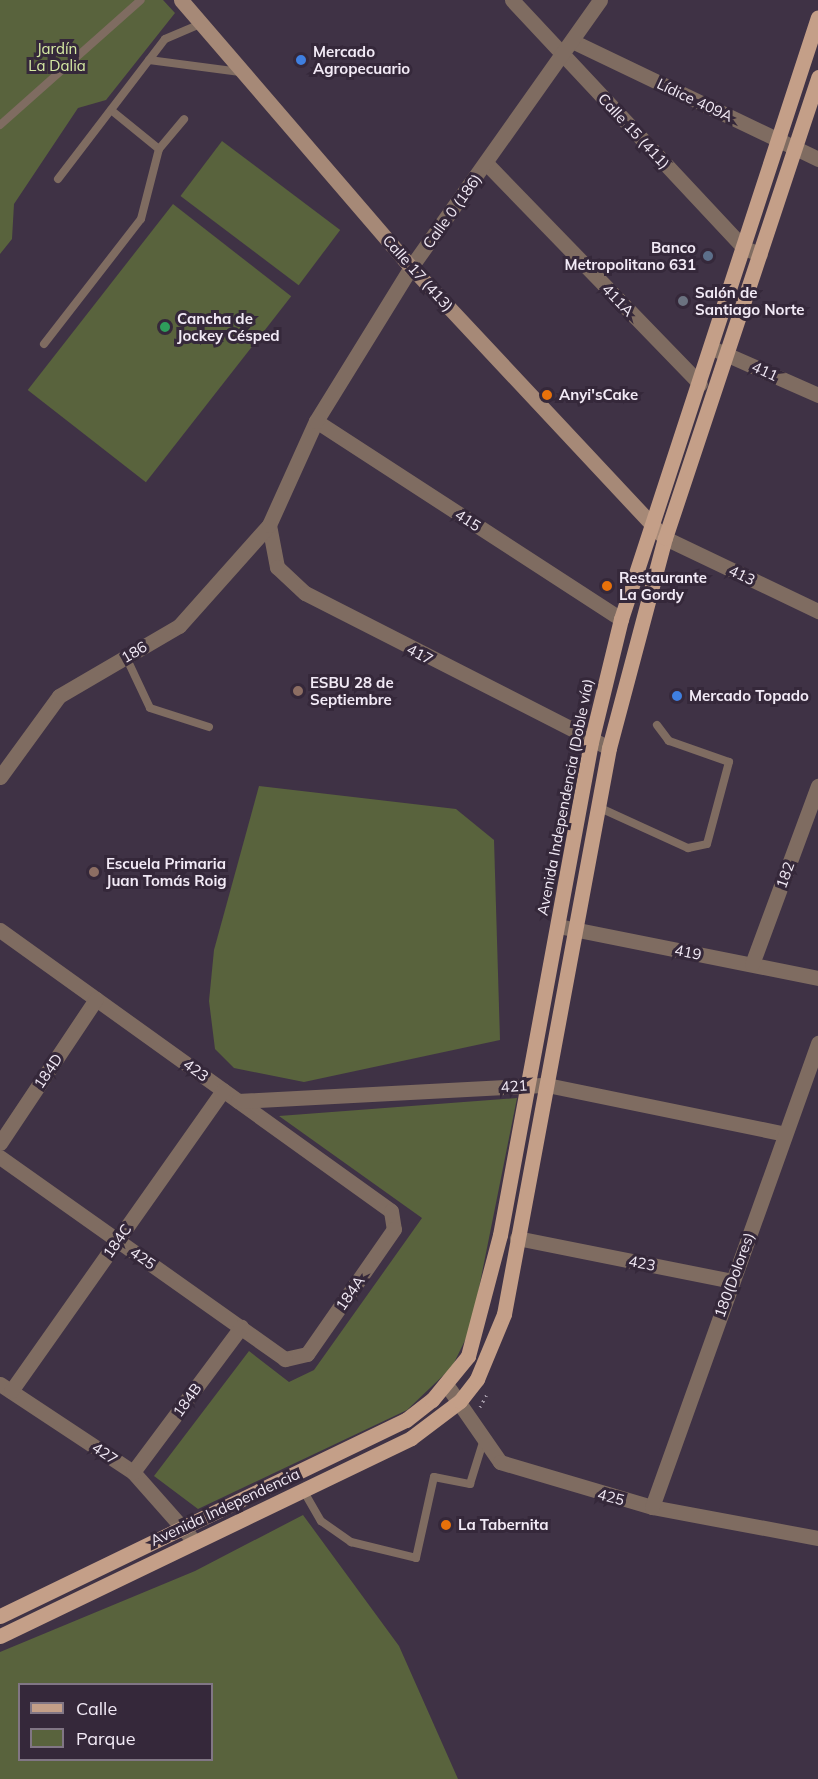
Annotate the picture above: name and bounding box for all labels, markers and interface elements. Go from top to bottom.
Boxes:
park label: Jardín La Dalia [28,39,86,74]
place label: Mercado Agropecuario [313,42,410,77]
marker: Mercado Agropecuario [294,53,308,67]
street label: Lídice 409A [654,75,736,125]
street label: Calle 15 (411) [594,90,674,172]
street label: Calle 0 (186) [419,170,485,252]
street label: Calle 17 (413) [379,231,457,315]
place label: Banco Metropolitano 631 [564,238,696,273]
marker: Banco Metropolitano 631 [701,249,715,263]
street label: 411A [598,280,638,320]
place label: Salón de Santiago Norte [695,283,805,318]
marker: Salón de Santiago Norte [676,294,690,308]
place label: Cancha de Jockey Césped [177,309,280,344]
marker: Cancha de Jockey Césped [158,320,172,334]
street label: 411 [749,357,781,385]
place label: Anyi'sCake [559,386,638,404]
marker: Anyi'sCake [540,388,554,402]
street label: 415 [452,505,484,535]
street label: 413 [726,561,758,589]
place label: Restaurante La Gordy [619,568,707,603]
marker: Restaurante La Gordy [600,579,614,593]
street label: 186 [118,637,150,667]
street label: 417 [404,640,436,668]
place label: ESBU 28 de Septiembre [310,673,394,708]
street label: Avenida Independencia (Doble vía) [533,677,597,917]
marker: ESBU 28 de Septiembre [291,684,305,698]
place label: Mercado Topado [689,687,809,705]
marker: Mercado Topado [670,689,684,703]
place label: Escuela Primaria Juan Tomás Roig [106,854,227,889]
street label: 182 [772,859,798,891]
marker: Escuela Primaria Juan Tomás Roig [87,865,101,879]
street label: 419 [673,941,703,963]
street label: 184D [30,1050,66,1092]
street label: 423 [180,1055,212,1085]
street label: 421 [500,1076,528,1096]
street label: 184C [99,1221,135,1261]
street label: 180(Dolores) [710,1230,758,1320]
street label: 425 [127,1243,159,1273]
street label: 423 [627,1252,657,1274]
street label: 184A [332,1272,368,1314]
street label: 184B [169,1380,205,1420]
street label: 427 [89,1438,121,1468]
street label: Avenida Independencia [147,1464,303,1550]
street label: 425 [596,1485,626,1509]
place label: La Tabernita [458,1516,549,1534]
marker: La Tabernita [439,1518,453,1532]
legend [18,1683,213,1761]
text: Calle [76,1697,117,1720]
text: Parque [76,1727,135,1750]

